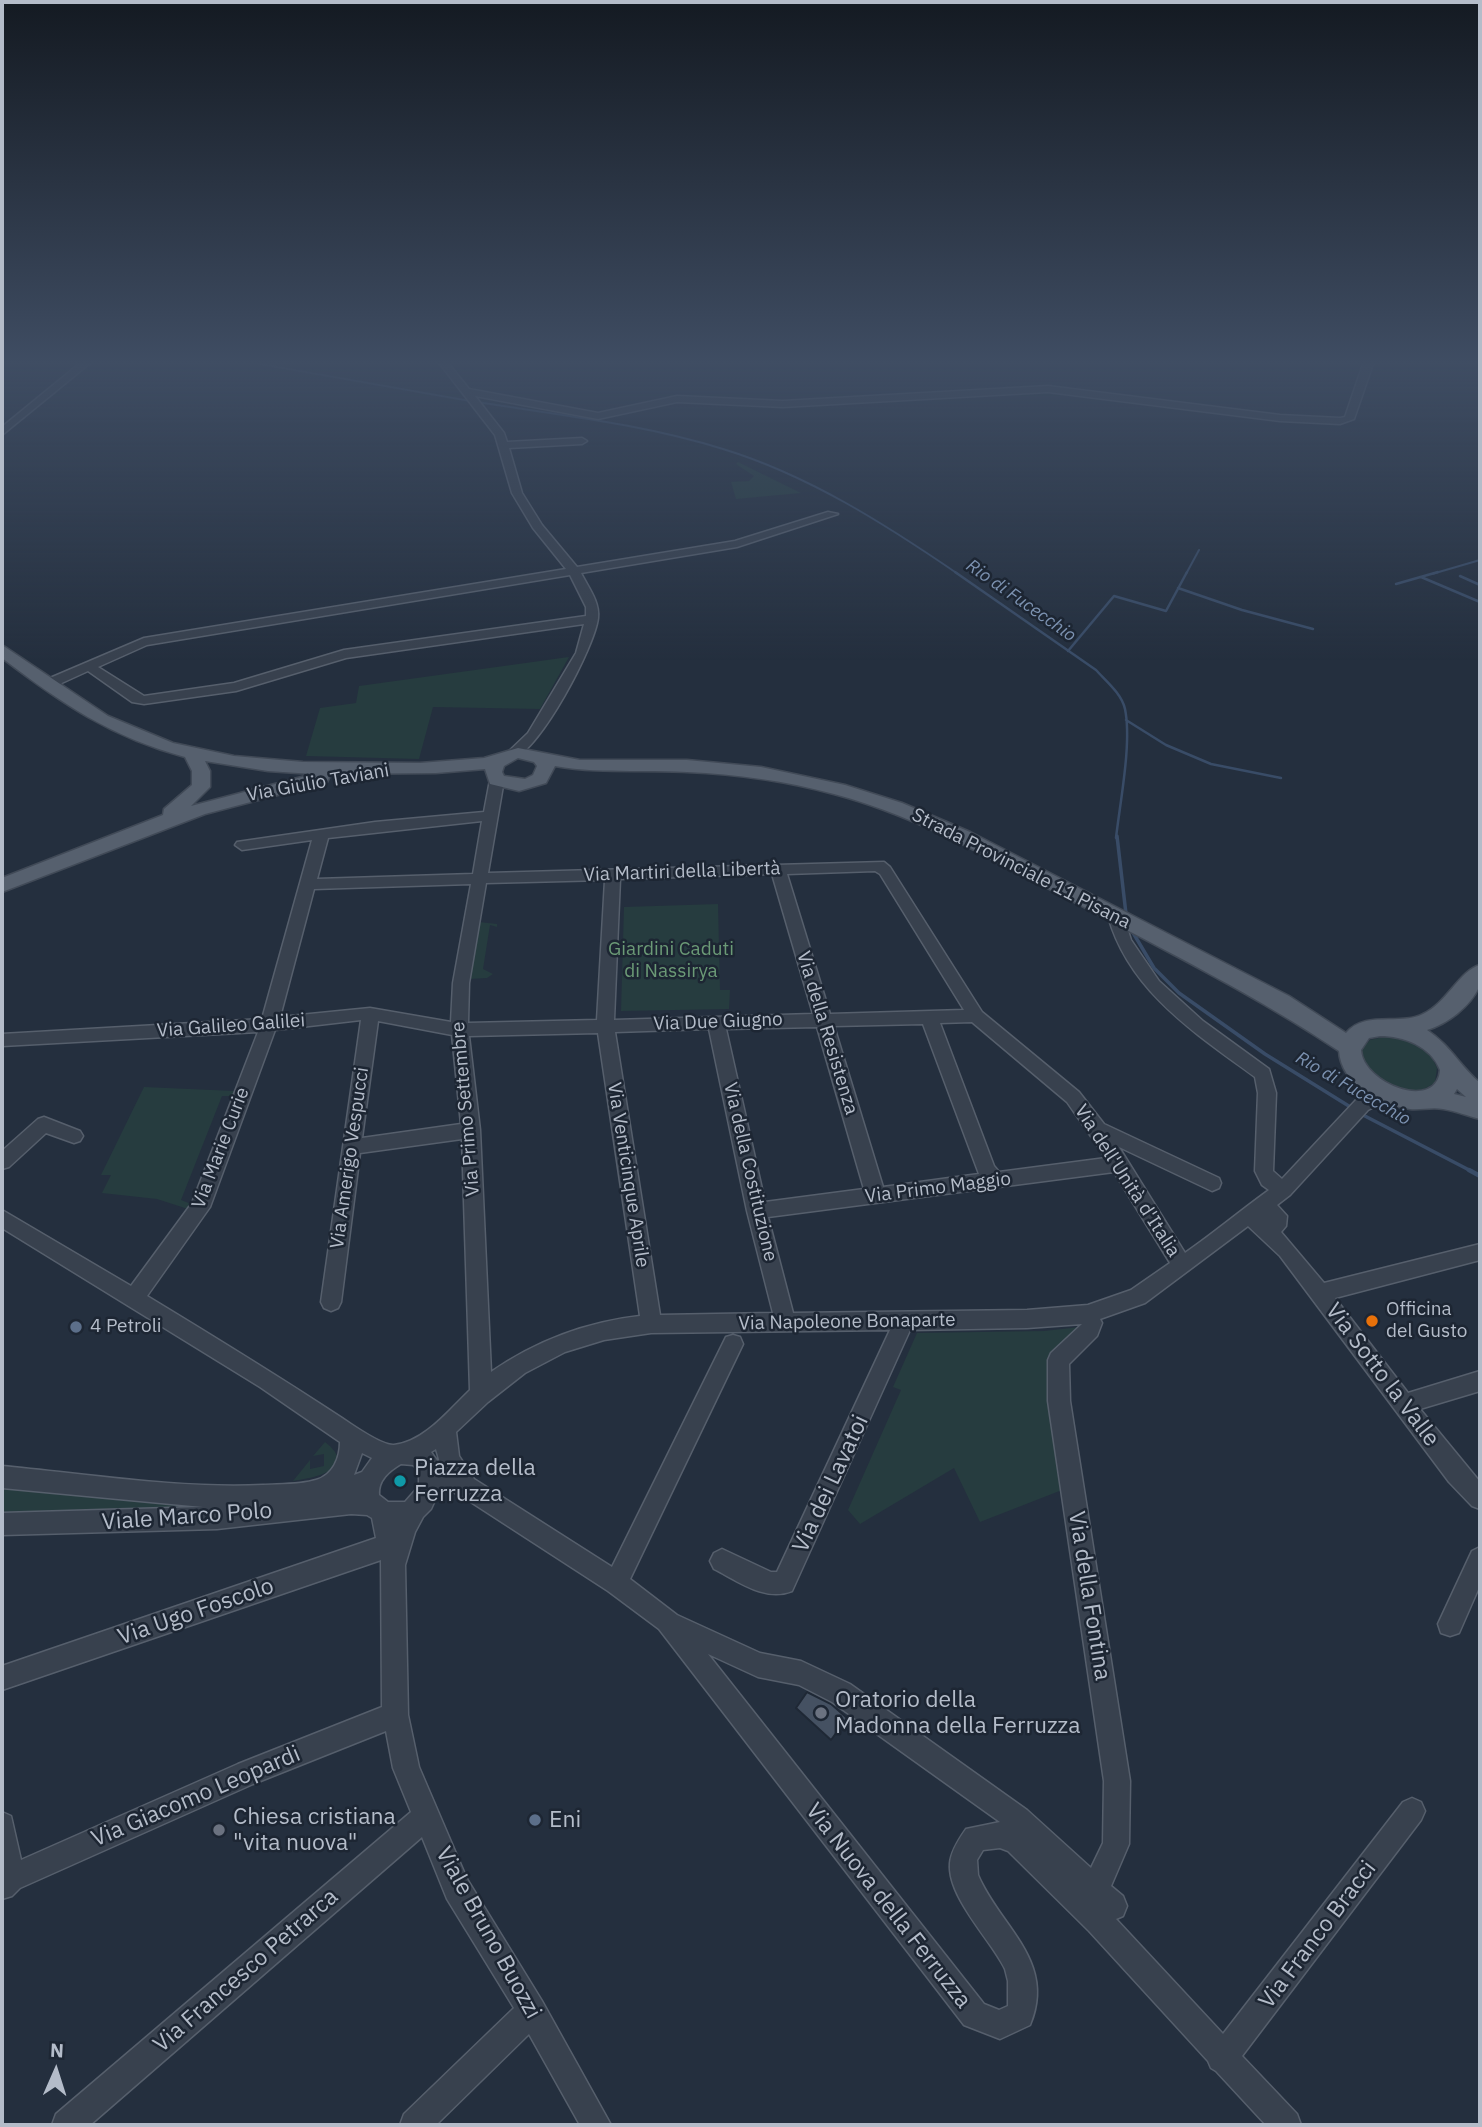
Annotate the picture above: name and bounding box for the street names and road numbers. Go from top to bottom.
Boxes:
street label: Via Giulio Taviani [245,759,391,807]
street label: Strada Provinciale 11 Pisana [908,804,1134,934]
street label: Via Martiri della Libertà [583,857,781,887]
street label: Via della Resistenza [791,949,863,1117]
street label: Via Due Giugno [653,1008,783,1036]
street label: Via Galileo Galilei [156,1009,306,1043]
street label: Via Primo Settembre [447,1021,485,1197]
street label: Via Amerigo Vespucci [326,1066,374,1250]
street label: Via della Costituzione [718,1080,782,1264]
street label: Via Venticinque Aprile [602,1081,654,1269]
street label: Via Marie Curie [187,1084,255,1212]
street label: Via dell'Unità d'Italia [1069,1101,1185,1261]
street label: Via Primo Maggio [864,1168,1012,1208]
street label: Via Sotto la Valle [1319,1298,1445,1452]
street label: Via Napoleone Bonaparte [738,1309,956,1335]
street label: Via dei Lavatoi [787,1411,875,1557]
street label: Viale Marco Polo [101,1497,273,1537]
street label: Via della Fontina [1062,1509,1116,1683]
street label: Via Ugo Foscolo [114,1572,278,1652]
street label: Via Giacomo Leopardi [88,1741,304,1853]
street label: Via Nuova della Ferruzza [799,1798,977,2014]
street label: Viale Bruno Buozzi [429,1842,547,2024]
street label: Via Franco Bracci [1254,1856,1382,2014]
street label: Via Francesco Petrarca [148,1883,344,2059]

